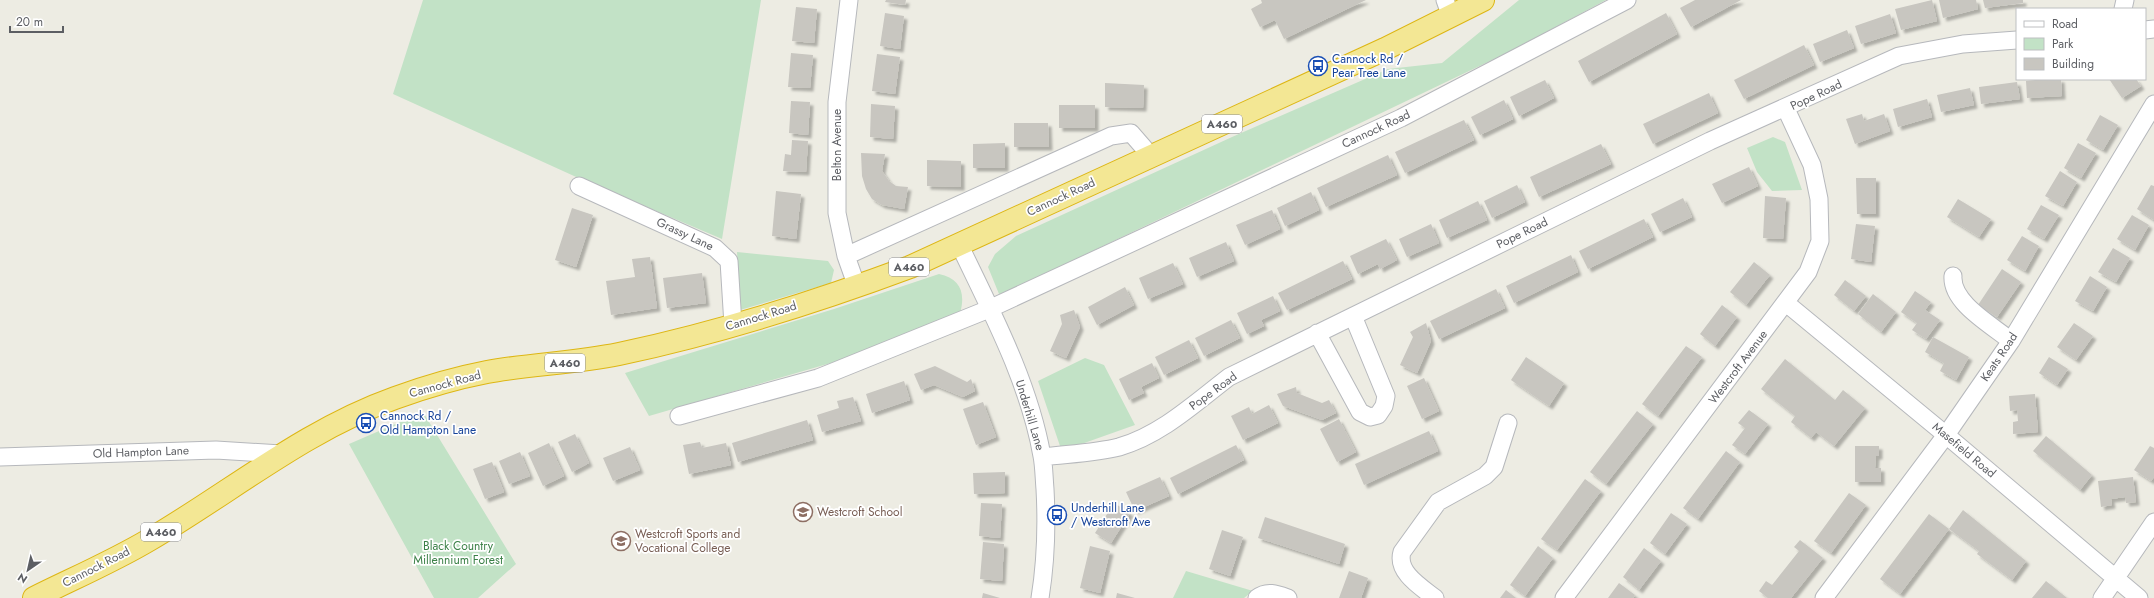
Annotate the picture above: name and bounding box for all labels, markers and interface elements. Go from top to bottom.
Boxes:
scale bar [10,8,63,34]
legend [2016,8,2146,80]
text: 20 m [16,13,43,31]
text: Road [2052,15,2078,33]
text: Park [2052,35,2074,53]
place label: Cannock Rd / Pear Tree Lane [1332,50,1406,82]
bus stop icon: Cannock Rd / Pear Tree Lane [1307,55,1329,77]
text: Building [2052,55,2094,73]
street label: Pope Road [1787,75,1845,115]
street label: Cannock Road [1339,105,1413,153]
street label: Belton Avenue [828,109,846,181]
road number: A460 [1202,115,1242,133]
street label: Cannock Road [1024,173,1098,221]
street label: Grassy Lane [653,213,717,255]
street label: Pope Road [1493,213,1551,253]
road number: A460 [889,258,929,276]
street label: Cannock Road [723,297,799,335]
street label: Westcroft Avenue [1704,326,1772,408]
street label: Keats Road [1976,329,2022,385]
road number: A460 [545,354,585,372]
street label: Cannock Road [407,366,483,402]
street label: Pope Road [1185,367,1241,415]
street label: Underhill Lane [1011,377,1049,453]
place label: Cannock Rd / Old Hampton Lane [380,407,476,439]
bus stop icon: Cannock Rd / Old Hampton Lane [355,412,377,434]
street label: Masefield Road [1928,418,2000,482]
street label: Old Hampton Lane [93,441,189,463]
place label: Underhill Lane / Westcroft Ave [1071,499,1150,531]
school or university icon: Westcroft School [792,501,814,523]
place label: Westcroft School [817,503,902,521]
bus stop icon: Underhill Lane / Westcroft Ave [1046,504,1068,526]
road number: A460 [141,523,181,541]
place label: Westcroft Sports and Vocational College [635,525,740,557]
school or university icon: Westcroft Sports and Vocational College [610,530,632,552]
park label: Black Country Millennium Forest [413,537,503,569]
street label: Cannock Road [59,542,133,592]
north arrow [8,550,48,590]
text: N [14,569,31,587]

